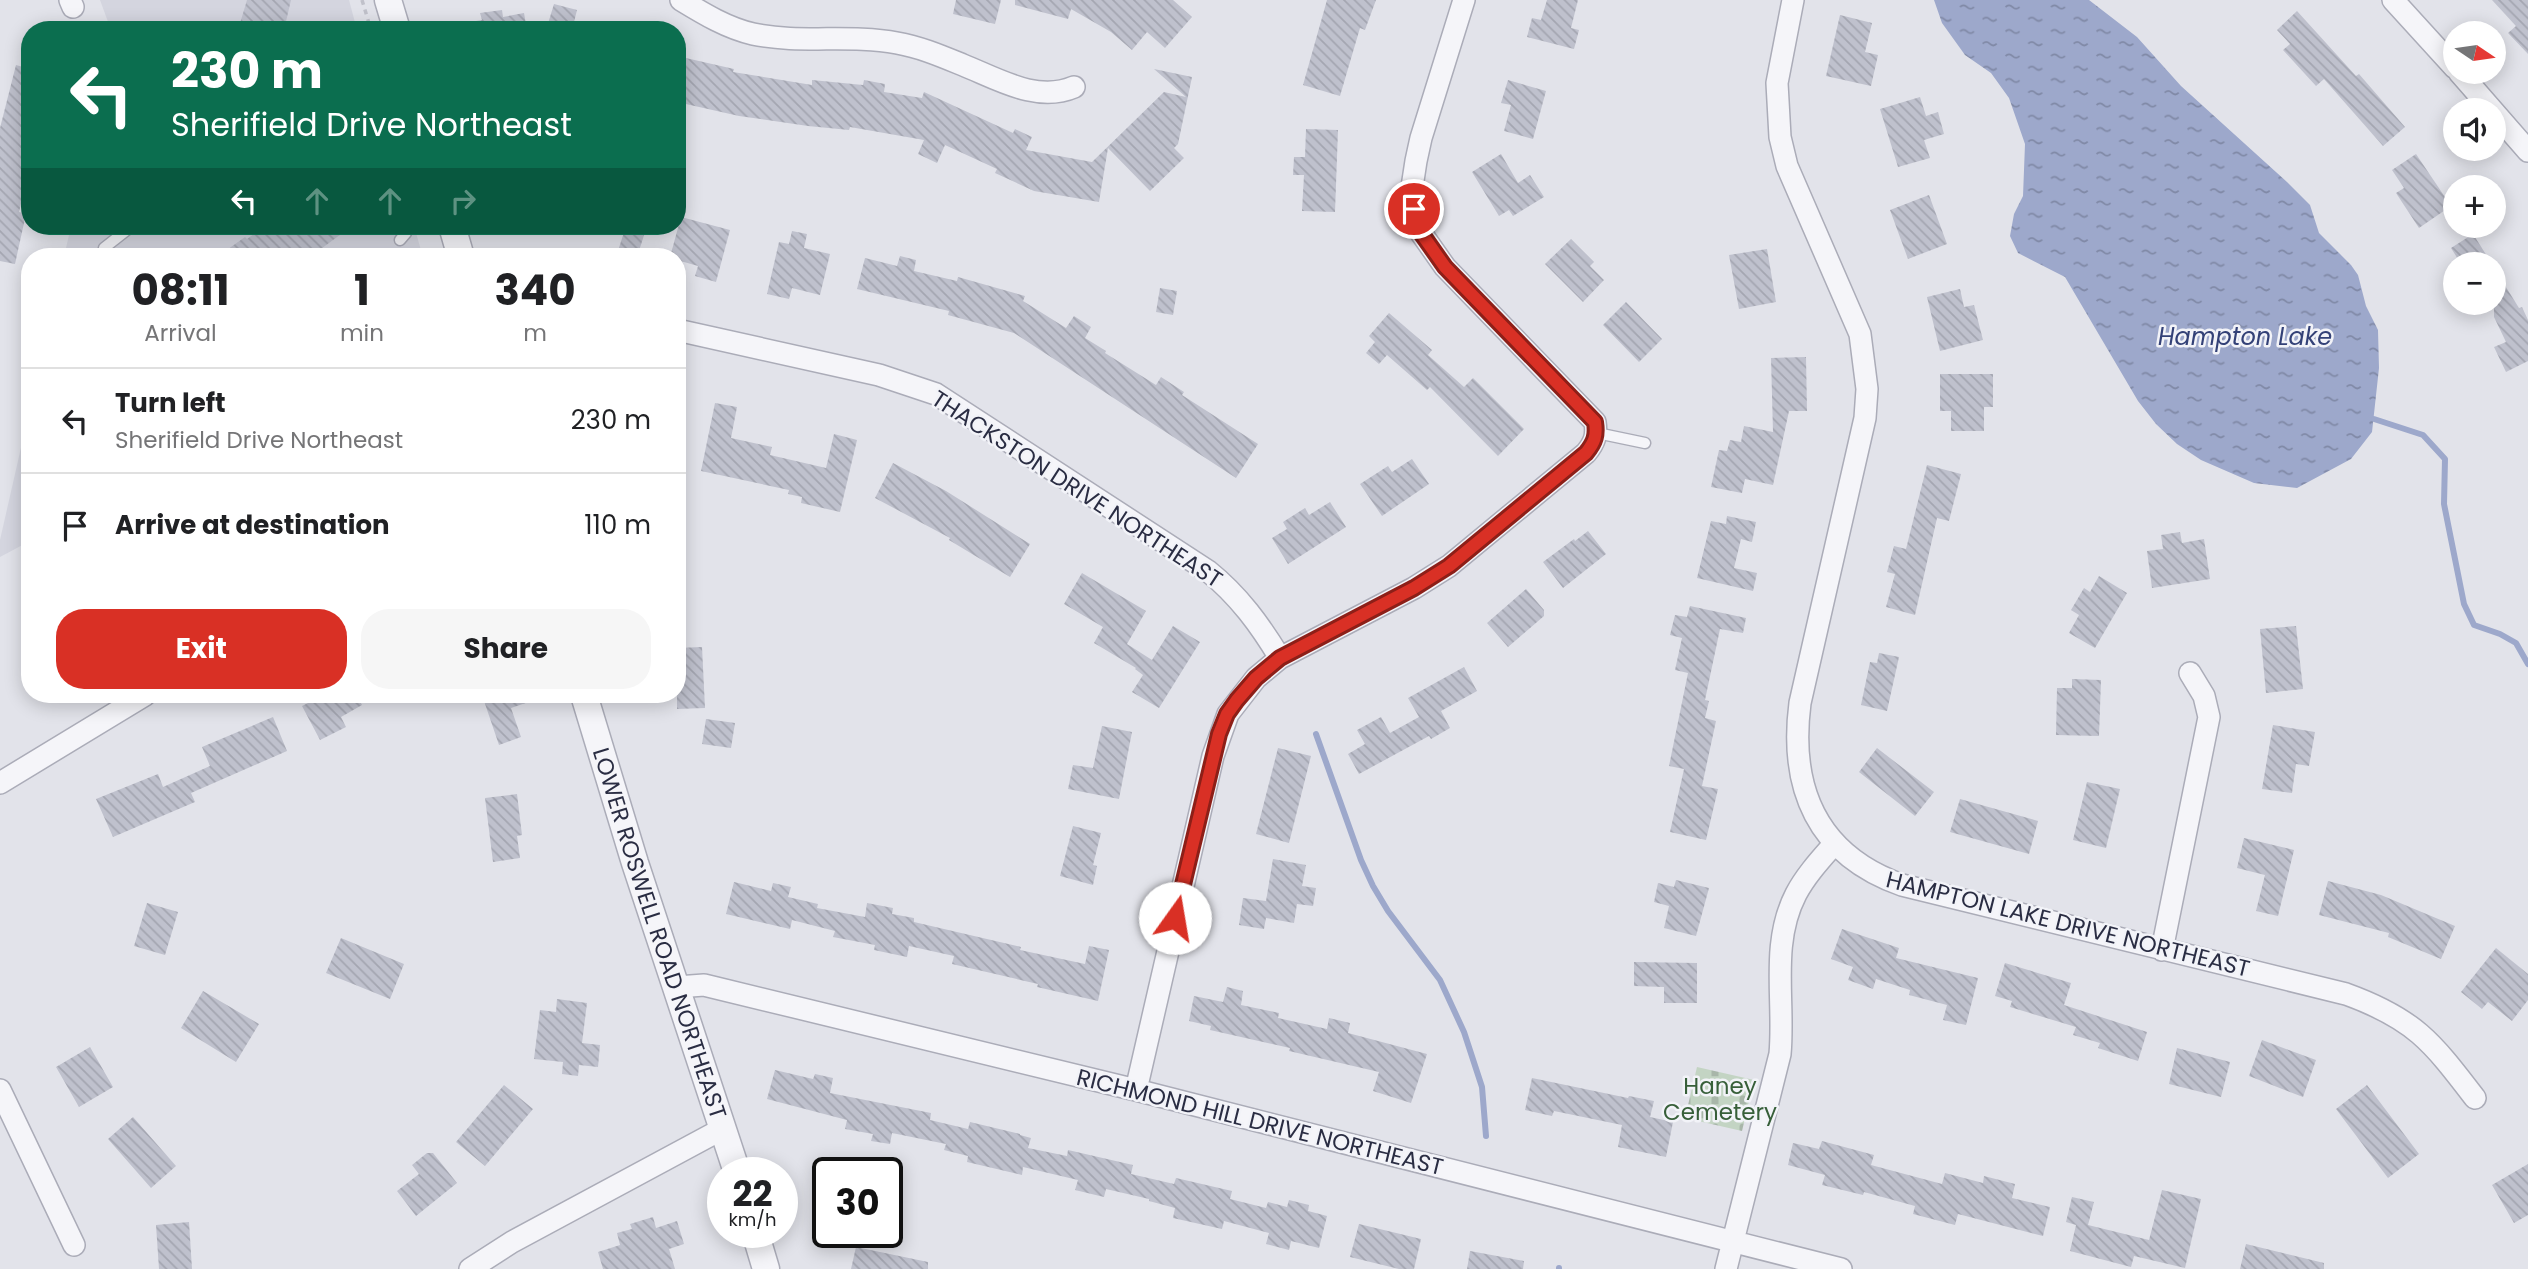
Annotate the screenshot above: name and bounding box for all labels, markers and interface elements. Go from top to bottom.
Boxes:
north arrow [2443,21,2506,84]
map controls [2443,21,2506,315]
text: 230 m [171,37,323,105]
icon: left [56,49,147,140]
button: sound [2443,98,2506,161]
text: Sherifield Drive Northeast [171,102,572,147]
button: + [2443,175,2506,238]
pin [1384,179,1444,239]
icon: left [225,182,263,220]
icon: ahead [298,182,336,220]
icon: ahead [371,182,409,220]
icon: right [444,182,482,220]
icon: arrive [1395,190,1433,228]
button: − [2443,252,2506,315]
text: 08:11 [131,261,230,320]
text: 1 [354,261,370,320]
text: 340 [494,261,576,320]
text: Arrival [144,317,217,349]
text: min [340,317,384,349]
text: m [523,317,547,349]
water label: Hampton Lake [2158,320,2332,353]
street label: THACKSTON DRIVE NORTHEAST [925,383,1229,595]
text: Turn left [115,385,226,421]
icon: left [56,402,94,440]
text: 230 m [571,402,651,438]
text: Sherifield Drive Northeast [115,424,403,456]
icon: arrive [56,507,94,545]
text: Arrive at destination [115,507,390,543]
text: 110 m [584,507,651,543]
button: Exit [56,609,347,689]
button: Share [361,609,651,689]
street label: LOWER ROSWELL ROAD NORTHEAST [585,744,734,1123]
street label: HAMPTON LAKE DRIVE NORTHEAST [1883,863,2253,985]
position arrow [1138,881,1212,955]
street label: RICHMOND HILL DRIVE NORTHEAST [1073,1061,1447,1183]
park label: Haney Cemetery [1663,1070,1777,1128]
speed limit sign: 30 [812,1157,903,1248]
text: 22 [733,1169,772,1218]
text: km/h [729,1207,776,1232]

